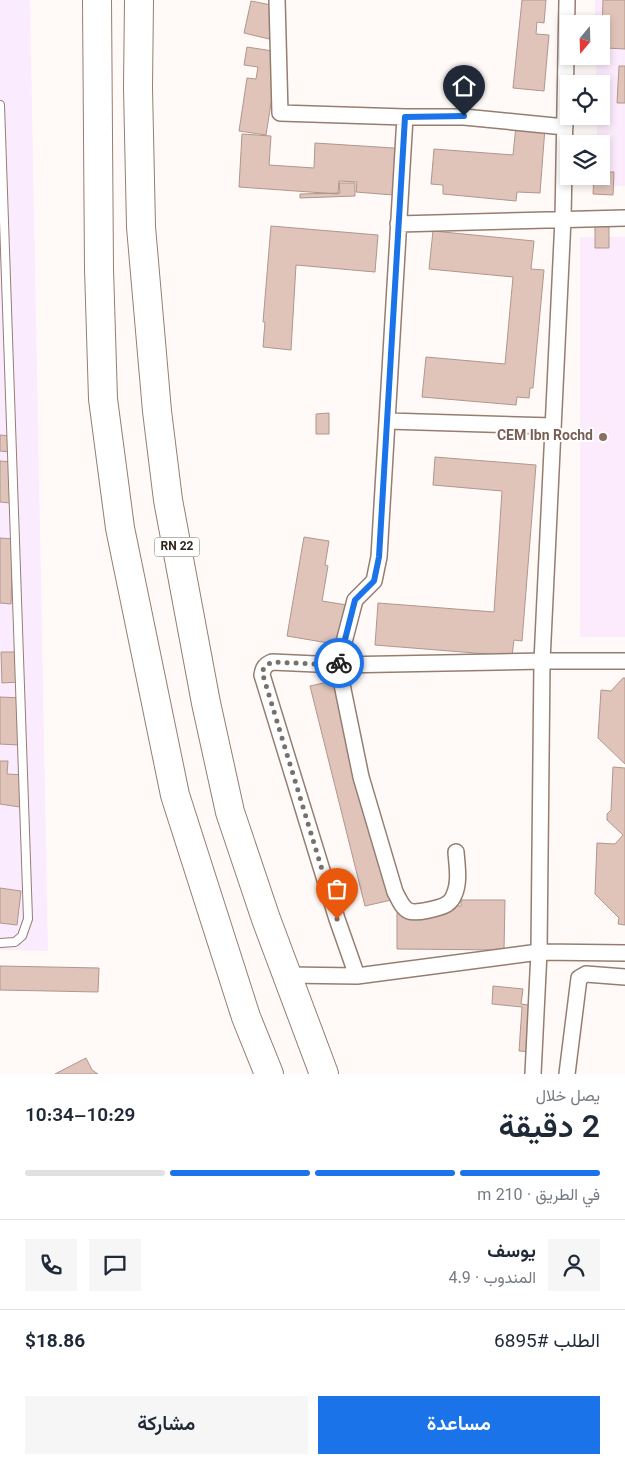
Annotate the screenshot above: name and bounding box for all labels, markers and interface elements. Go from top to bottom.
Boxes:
north arrow [560,15,610,65]
map controls [560,15,610,185]
pin [443,65,485,116]
icon: home [450,72,478,100]
button: locate [560,75,610,125]
button: layers [560,135,610,185]
place label: CEM Ibn Rochd [497,426,593,448]
marker: CEM Ibn Rochd [597,431,609,443]
road number: RN 22 [154,538,200,556]
courier [314,638,364,688]
icon: bike [325,649,353,677]
pin [316,868,358,919]
icon: bag [323,875,351,903]
text: يصل خلال [536,1085,600,1110]
text: 10:29–10:34 [25,1102,135,1131]
text: 2 دقيقة [498,1104,600,1154]
text: في الطريق · 210 m [477,1184,600,1209]
text: يوسف [487,1238,536,1267]
button: phone [25,1239,77,1291]
button: chat [89,1239,141,1291]
button: person [548,1239,600,1291]
text: المندوب · 4.9 [448,1267,536,1292]
text: $18.86 [25,1328,85,1357]
text: الطلب #6895 [494,1328,600,1357]
button: مشاركة [25,1396,308,1454]
button: مساعدة [318,1396,600,1454]

